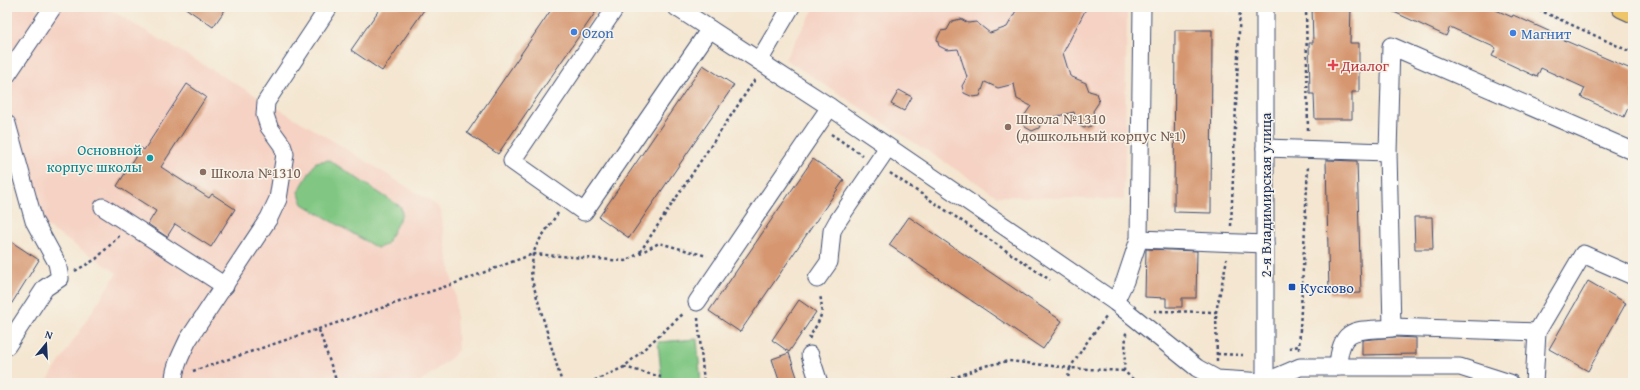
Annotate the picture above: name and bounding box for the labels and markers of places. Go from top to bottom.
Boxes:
place label: Ozon [582,22,614,43]
place label: Магнит [1521,23,1572,44]
marker: Ozon [569,27,579,37]
marker: Магнит [1508,28,1518,38]
place label: Диалог [1340,55,1390,76]
marker: Диалог [1328,60,1338,70]
place label: Школа №1310 (дошкольный корпус №1) [1016,108,1186,146]
marker: Школа №1310 (дошкольный корпус №1) [1003,122,1013,132]
place label: Основной корпус школы [47,139,142,177]
marker: Основной корпус школы [145,153,155,163]
place label: Школа №1310 [211,162,301,183]
marker: Школа №1310 [198,167,208,177]
place label: Кусково [1300,277,1354,298]
marker: Кусково [1287,282,1297,292]

